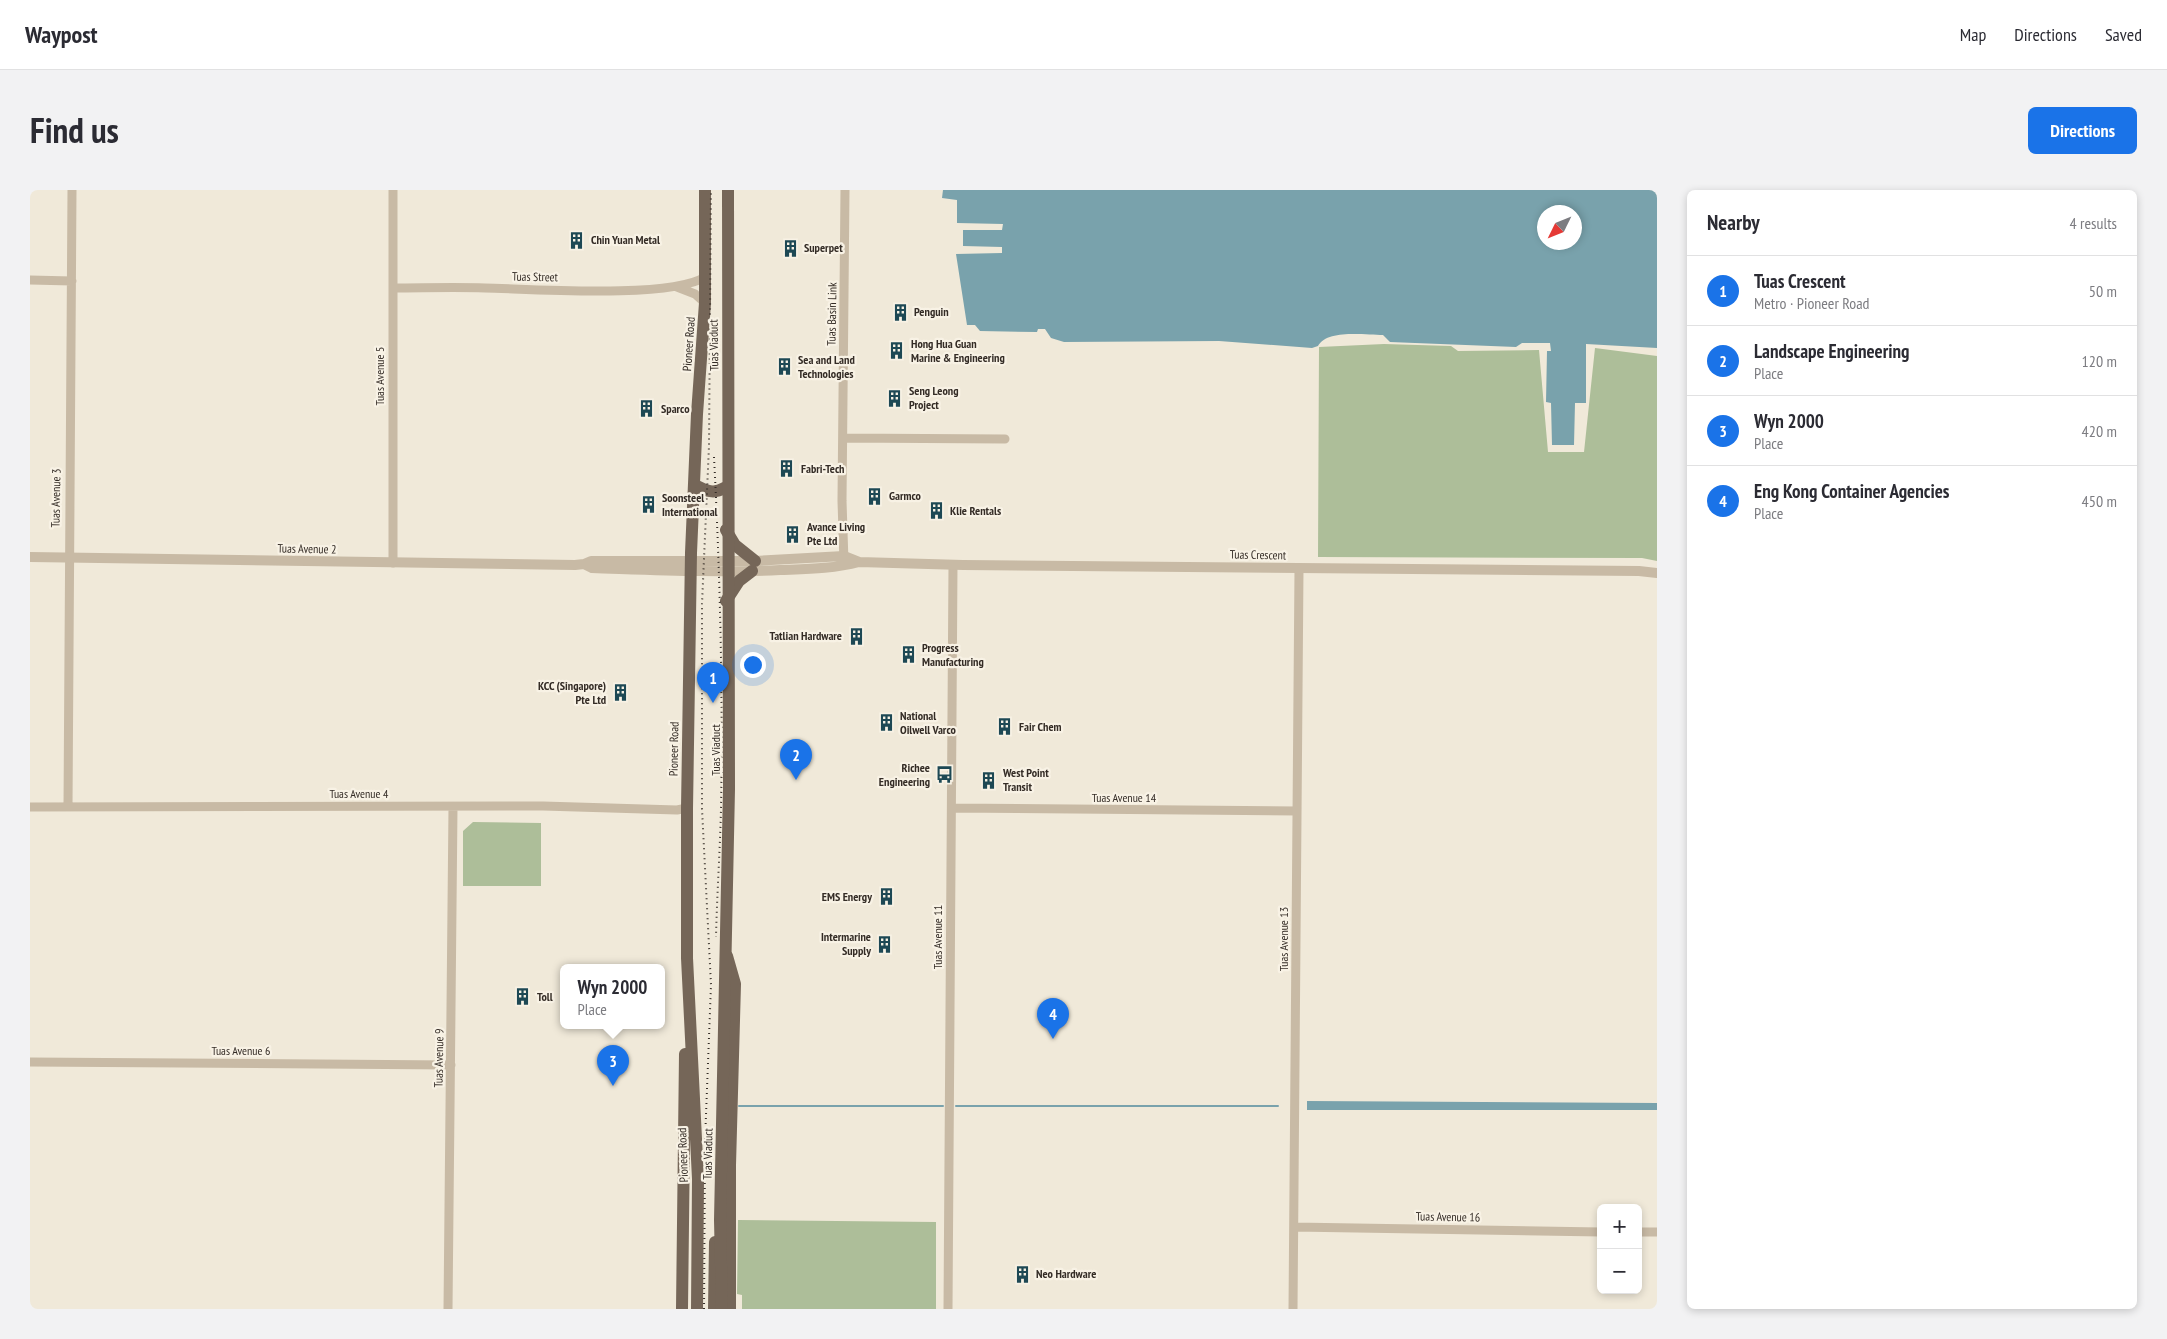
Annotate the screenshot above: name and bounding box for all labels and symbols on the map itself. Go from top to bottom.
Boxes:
north arrow [1537,205,1582,250]
building icon: Chin Yuan Metal [567,230,587,250]
place label: Chin Yuan Metal [591,232,660,247]
building icon: Superpet [780,238,800,258]
place label: Superpet [804,240,843,255]
street label: Tuas Street [512,269,559,284]
street label: Tuas Basin Link [823,282,840,346]
building icon: Penguin [890,302,910,322]
place label: Penguin [914,304,949,319]
street label: Pioneer Road [679,316,698,372]
street label: Tuas Viaduct [706,318,721,371]
place label: Hong Hua Guan Marine & Engineering [911,336,1005,365]
building icon: Hong Hua Guan Marine & Engineering [887,341,907,361]
street label: Tuas Avenue 5 [372,347,387,405]
place label: Sea and Land Technologies [798,352,855,381]
building icon: Sea and Land Technologies [774,357,794,377]
place label: Seng Leong Project [909,383,959,412]
building icon: Seng Leong Project [885,388,905,408]
building icon: Sparco [637,399,657,419]
place label: Sparco [661,401,690,416]
building icon: Fabri-Tech [777,459,797,479]
place label: Fabri-Tech [801,461,844,476]
street label: Tuas Avenue 3 [47,468,64,528]
building icon: Garmco [865,486,885,506]
place label: Garmco [889,488,921,503]
place label: Soonsteel International [662,490,718,519]
building icon: Soonsteel International [638,495,658,515]
building icon: Klie Rentals [926,501,946,521]
place label: Klie Rentals [950,503,1001,518]
place label: Avance Living Pte Ltd [806,519,865,548]
building icon: Avance Living Pte Ltd [783,524,803,544]
street label: Tuas Avenue 2 [277,540,337,557]
street label: Tuas Crescent [1230,547,1287,563]
building icon: Tatlian Hardware [846,626,866,646]
place label: Tatlian Hardware [770,628,842,643]
place label: Progress Manufacturing [922,640,984,669]
building icon: Progress Manufacturing [898,645,918,665]
your location [740,652,766,678]
pin: 1 [697,662,729,703]
place label: KCC (Singapore) Pte Ltd [538,678,606,707]
building icon: KCC (Singapore) Pte Ltd [610,683,630,703]
place label: National Oilwell Varco [900,708,956,737]
building icon: National Oilwell Varco [876,713,896,733]
building icon: Fair Chem [995,717,1015,737]
place label: Fair Chem [1019,719,1062,734]
street label: Pioneer Road [666,722,681,776]
street label: Tuas Viaduct [708,724,723,776]
pin: 2 [780,739,812,780]
place label: Richee Engineering [879,760,930,789]
bus stop icon: Richee Engineering [934,765,954,785]
place label: West Point Transit [1002,765,1049,794]
building icon: West Point Transit [979,770,999,790]
street label: Tuas Avenue 4 [330,786,389,801]
street label: Tuas Avenue 14 [1092,790,1157,805]
building icon: EMS Energy [876,887,896,907]
place label: EMS Energy [822,889,872,904]
street label: Tuas Avenue 11 [930,905,945,969]
street label: Tuas Avenue 13 [1276,907,1291,971]
place label: Intermarine Supply [821,929,871,958]
building icon: Intermarine Supply [875,934,895,954]
building icon: Toll [513,987,533,1007]
place label: Toll [537,989,553,1004]
pin: 4 [1037,998,1069,1039]
street label: Tuas Avenue 9 [430,1028,447,1088]
street label: Tuas Avenue 6 [212,1043,270,1058]
pin: 3 [597,1045,629,1086]
street label: Pioneer Road [674,1127,691,1183]
street label: Tuas Viaduct [700,1127,715,1180]
street label: Tuas Avenue 16 [1416,1208,1480,1225]
building icon: Neo Hardware [1012,1264,1032,1284]
place label: Neo Hardware [1036,1266,1096,1281]

